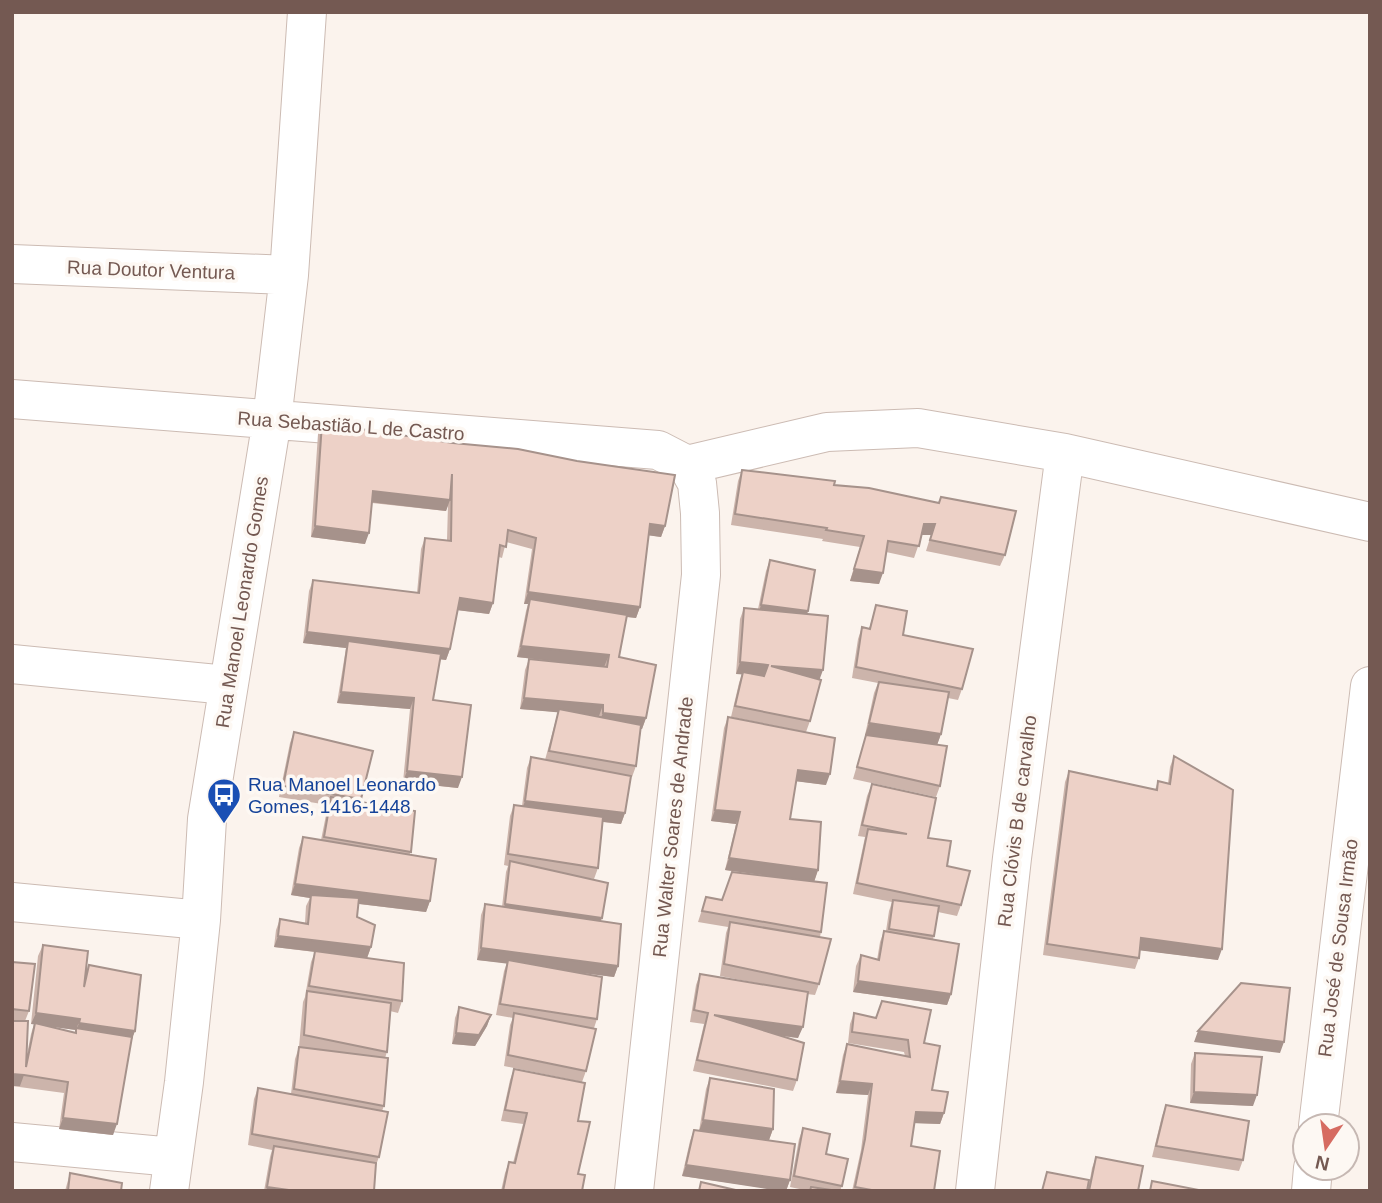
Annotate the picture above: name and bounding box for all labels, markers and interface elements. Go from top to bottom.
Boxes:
street label: Rua Doutor Ventura [67,257,236,283]
street label: Rua Sebastião L de Castro [237,408,465,444]
street label: Rua Manoel Leonardo Gomes [212,475,272,729]
street label: Rua Walter Soares de Andrade [649,695,697,959]
street label: Rua Clóvis B de carvalho [994,714,1040,928]
place label: Rua Manoel Leonardo Gomes, 1416-1448 [248,774,436,817]
bus stop icon: Rua Manoel Leonardo Gomes, 1416-1448 [205,776,243,825]
street label: Rua José de Sousa Irmão [1314,838,1362,1058]
north arrow [1291,1112,1361,1182]
text: N [1313,1151,1331,1175]

